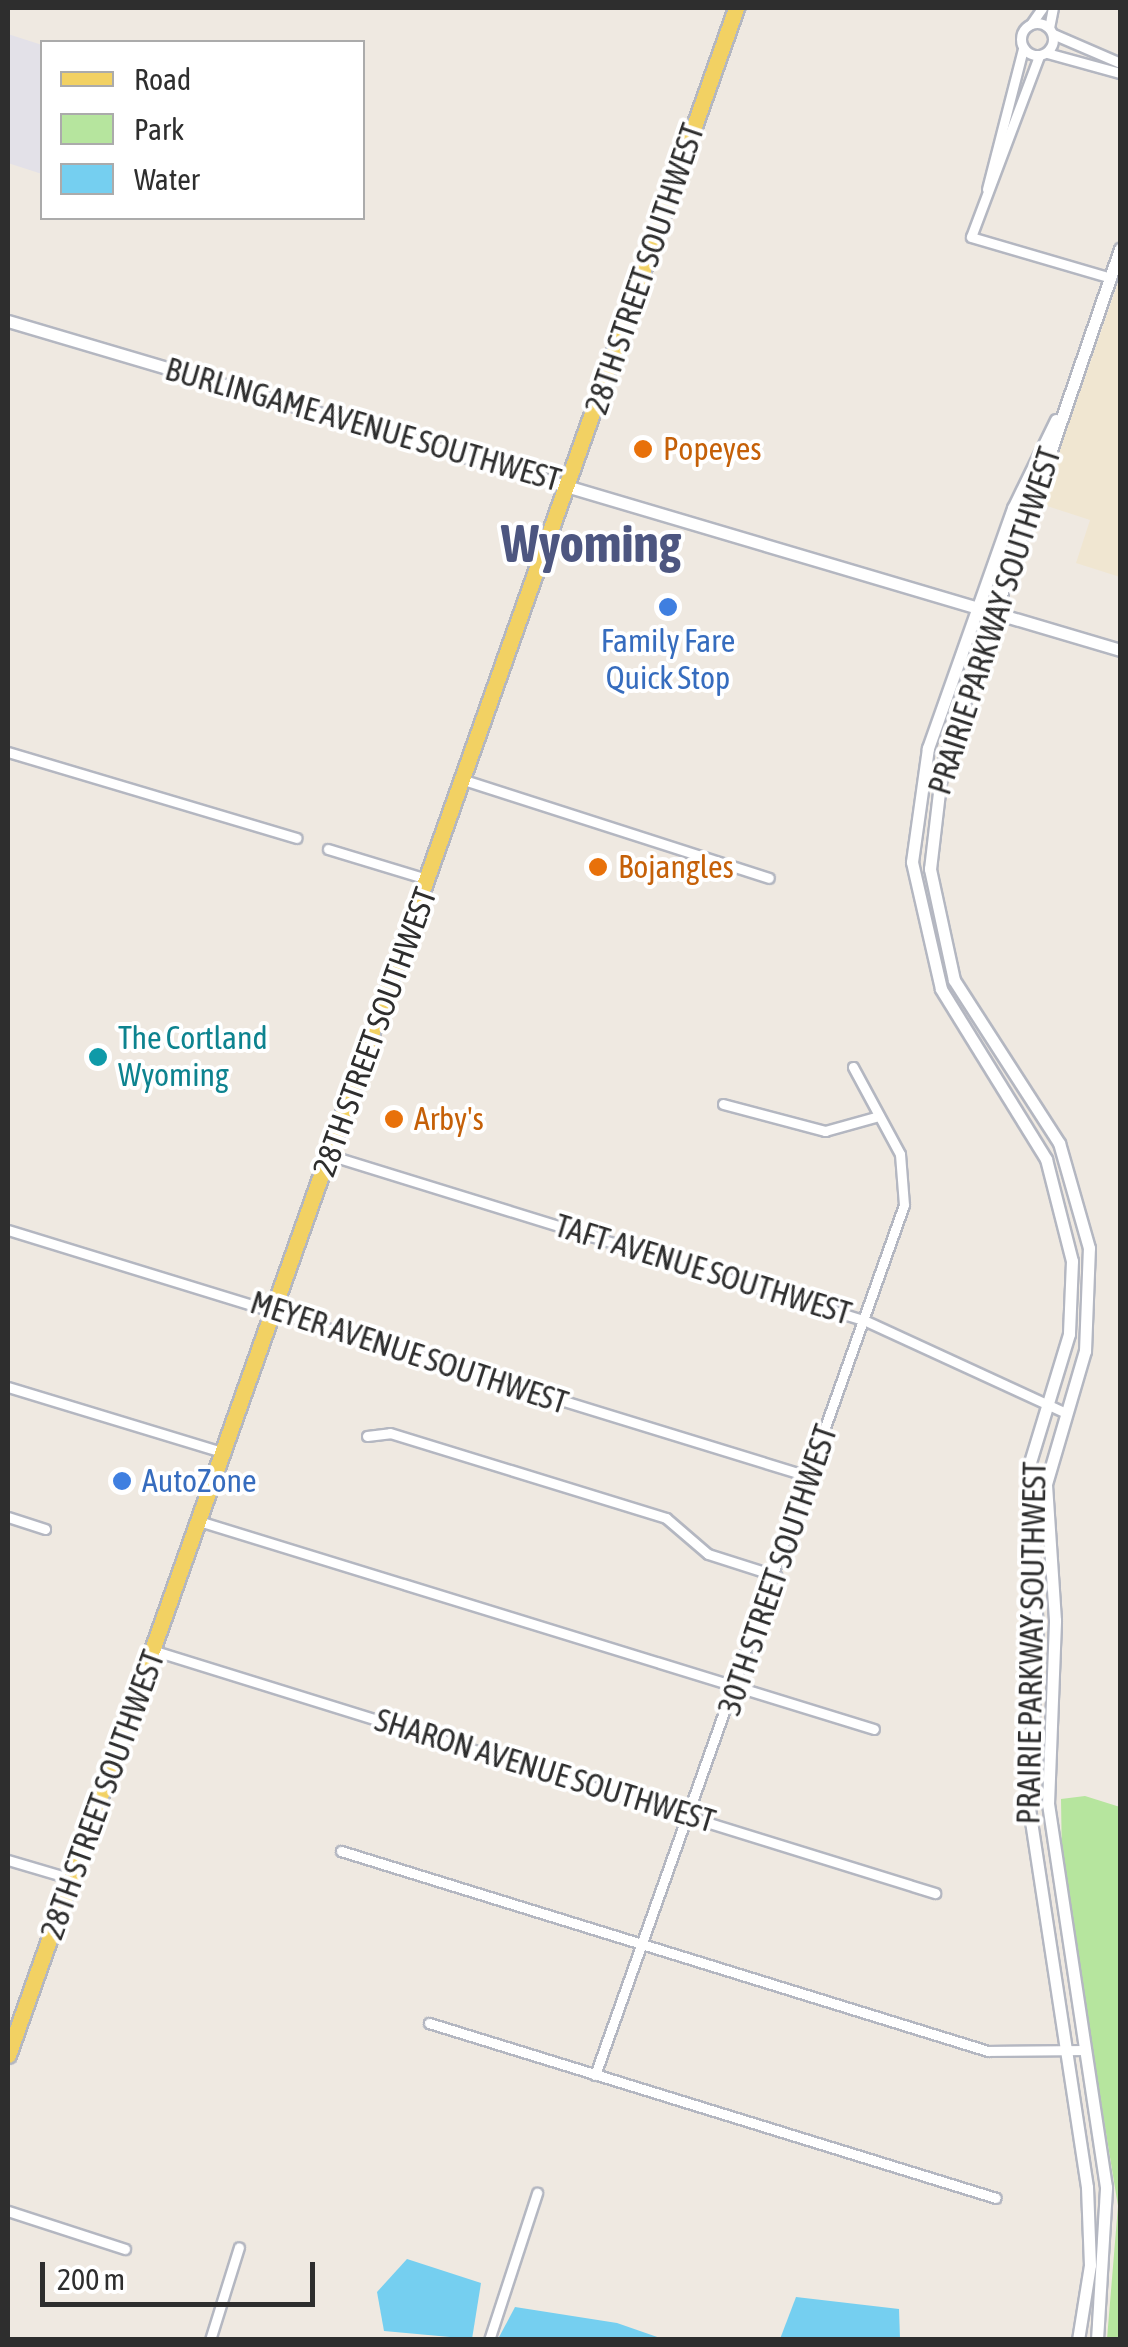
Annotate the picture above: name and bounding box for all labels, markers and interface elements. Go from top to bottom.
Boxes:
legend [40,40,365,220]
text: Road [134,62,191,96]
text: Park [134,112,184,146]
street label: 28TH STREET SOUTHWEST [577,119,713,419]
text: Water [134,162,200,196]
street label: BURLINGAME AVENUE SOUTHWEST [161,350,565,500]
place label: Popeyes [663,430,761,468]
marker: Popeyes [632,438,654,460]
street label: PRAIRIE PARKWAY SOUTHWEST [921,443,1069,799]
district label: Wyoming [501,513,681,575]
marker: Family Fare Quick Stop [657,596,679,618]
place label: Family Fare Quick Stop [601,623,735,698]
place label: Bojangles [618,848,734,886]
marker: Bojangles [587,856,609,878]
street label: 28TH STREET SOUTHWEST [305,882,445,1182]
place label: The Cortland Wyoming [118,1020,268,1095]
marker: The Cortland Wyoming [87,1046,109,1068]
place label: Arby's [414,1100,484,1138]
marker: Arby's [383,1108,405,1130]
street label: TAFT AVENUE SOUTHWEST [550,1207,856,1333]
street label: MEYER AVENUE SOUTHWEST [245,1284,573,1422]
street label: 30TH STREET SOUTHWEST [710,1420,846,1720]
street label: PRAIRIE PARKWAY SOUTHWEST [1010,1461,1054,1825]
place label: AutoZone [142,1462,257,1500]
marker: AutoZone [111,1470,133,1492]
street label: 28TH STREET SOUTHWEST [33,1645,173,1945]
street label: SHARON AVENUE SOUTHWEST [370,1701,720,1841]
scale bar [45,2242,320,2304]
text: 200 m [57,2262,125,2296]

